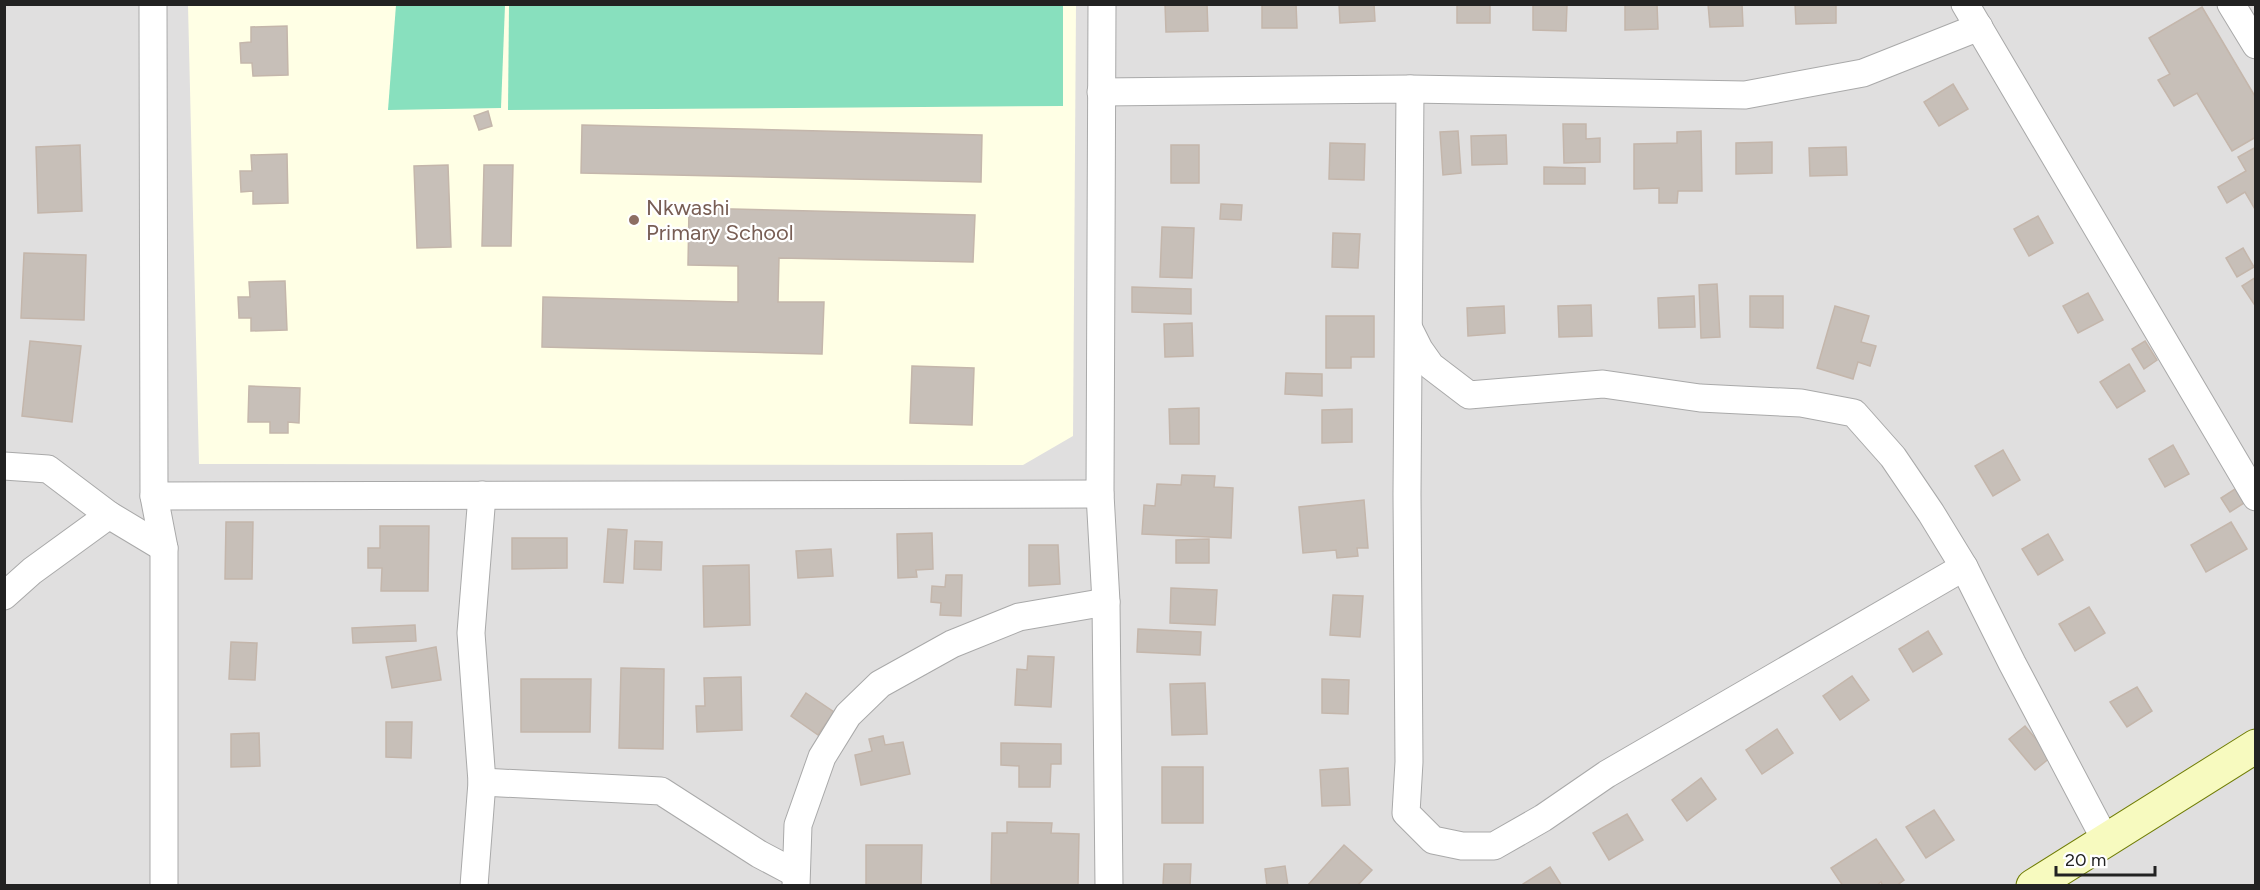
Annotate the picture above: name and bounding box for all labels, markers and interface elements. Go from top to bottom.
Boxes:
place label: Nkwashi Primary School [646,194,794,246]
marker: Nkwashi Primary School [627,213,641,227]
scale bar [2056,839,2155,877]
text: 20 m [2065,849,2106,871]

